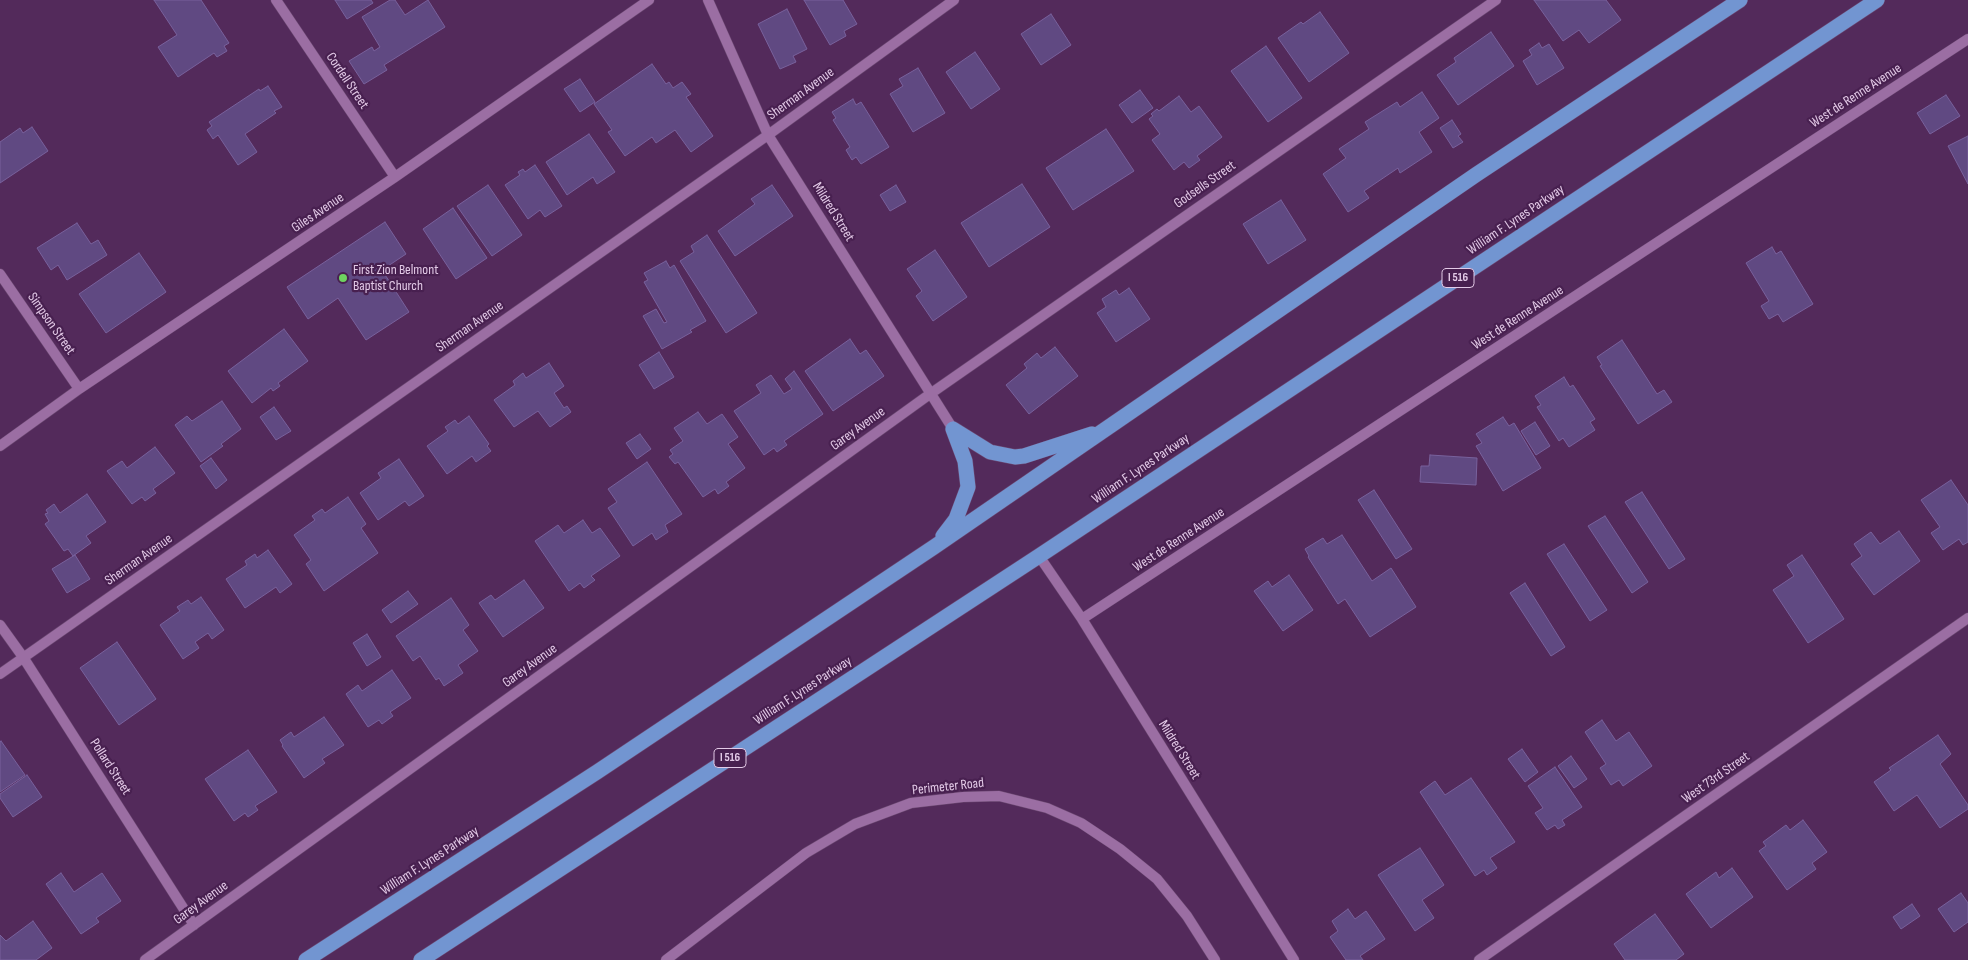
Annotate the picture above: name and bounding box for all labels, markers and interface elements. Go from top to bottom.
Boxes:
street label: Cordell Street [322,49,372,113]
street label: West de Renne Avenue [1807,60,1905,132]
street label: Sherman Avenue [764,64,838,124]
street label: Godsells Street [1171,158,1239,212]
street label: Mildred Street [808,179,858,245]
street label: William F. Lynes Parkway [1464,181,1568,259]
street label: Giles Avenue [289,189,347,237]
place label: First Zion Belmont Baptist Church [353,262,439,294]
road number: I 516 [1442,268,1474,288]
marker: First Zion Belmont Baptist Church [337,272,349,284]
street label: West de Renne Avenue [1469,282,1567,354]
street label: Simpson Street [23,290,79,358]
street label: Sherman Avenue [433,298,507,356]
street label: Garey Avenue [827,404,889,454]
street label: William F. Lynes Parkway [1089,430,1193,508]
street label: West de Renne Avenue [1130,504,1228,576]
street label: Sherman Avenue [102,531,176,589]
street label: Garey Avenue [499,641,561,691]
street label: William F. Lynes Parkway [751,653,855,729]
street label: Mildred Street [1154,717,1204,783]
street label: Pollard Street [86,736,134,798]
road number: I 516 [714,748,746,768]
street label: West 73rd Street [1679,748,1753,808]
street label: Perimeter Road [911,775,985,799]
street label: William F. Lynes Parkway [378,823,482,899]
street label: Garey Avenue [170,878,232,928]

